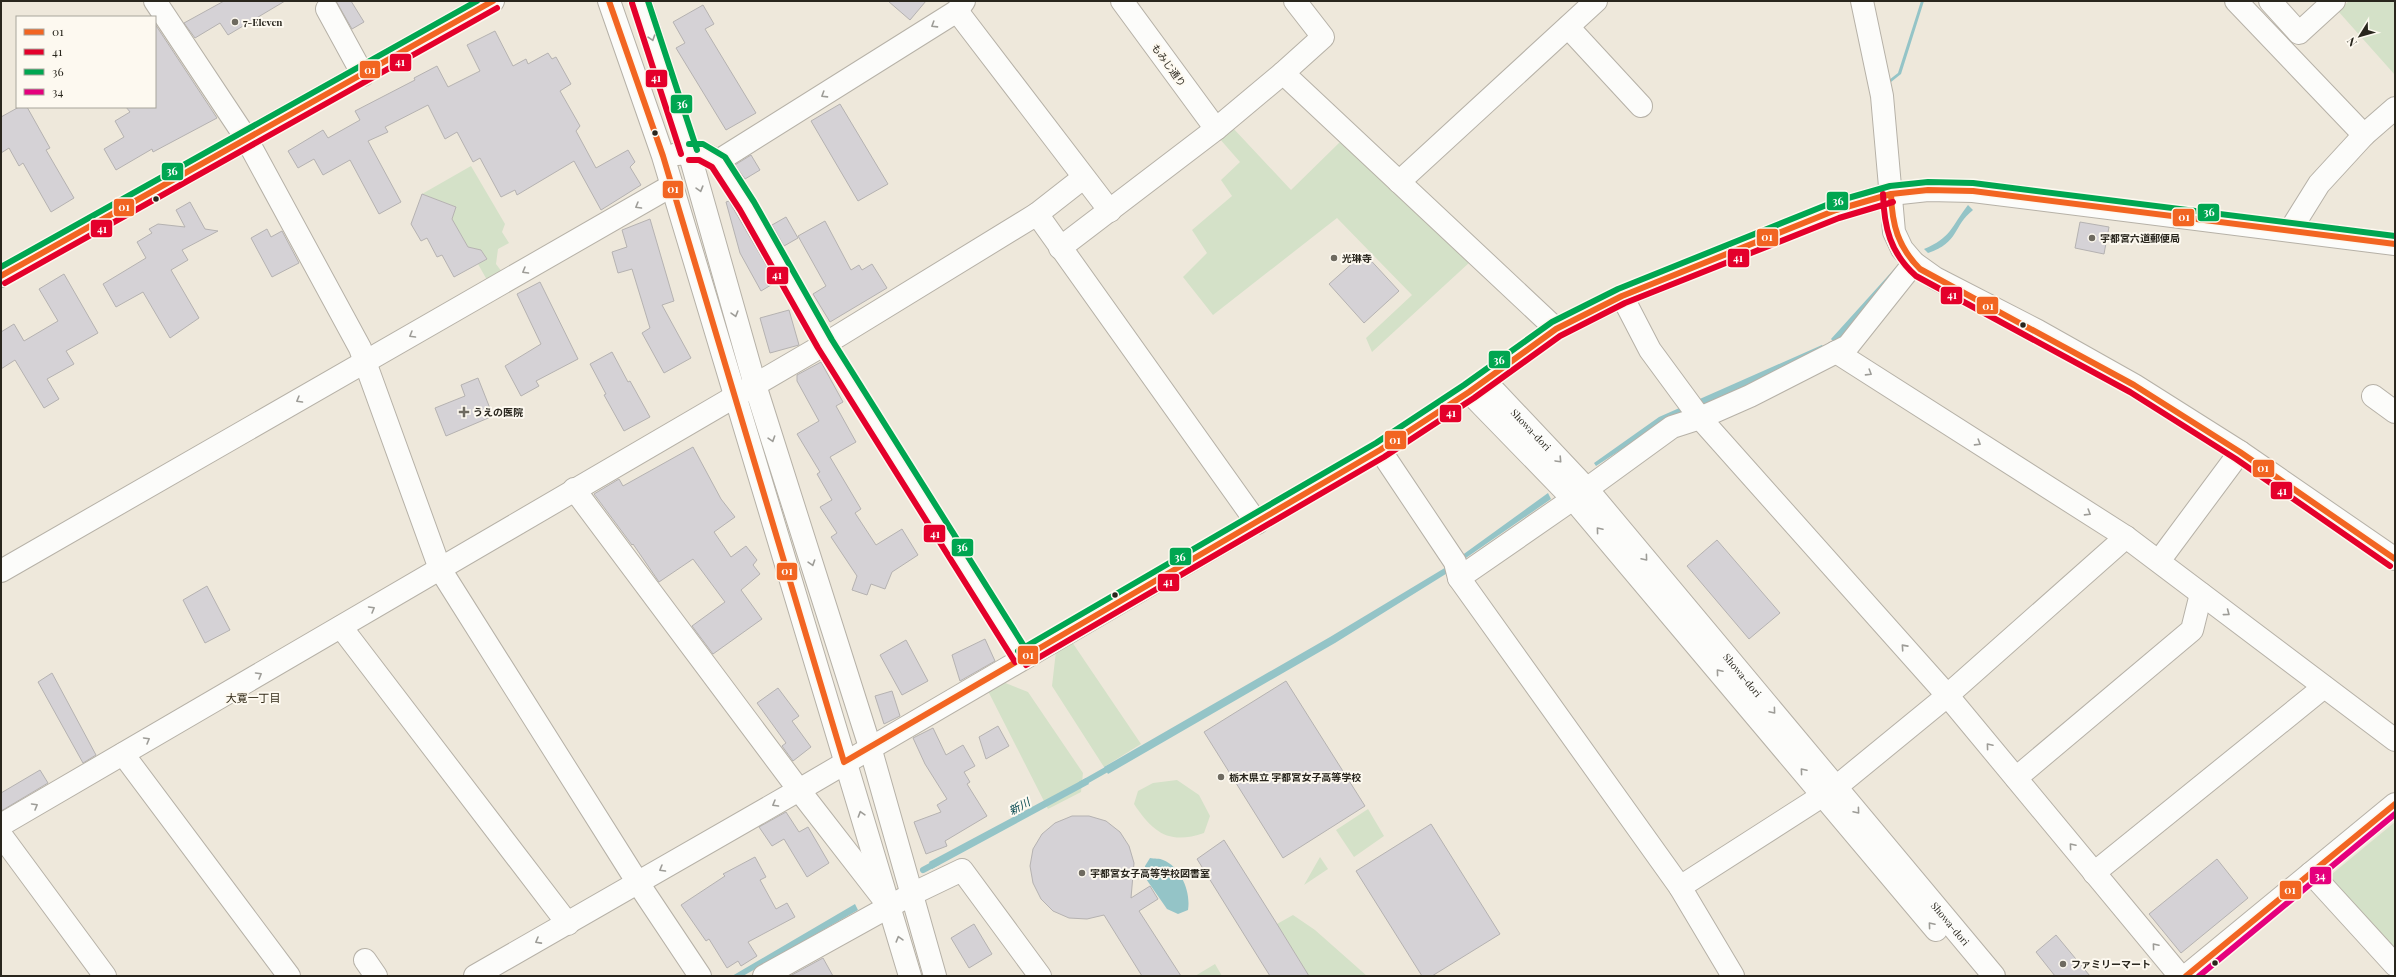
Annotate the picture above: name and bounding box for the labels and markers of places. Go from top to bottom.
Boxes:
place label: 7-Eleven [243,15,283,29]
marker: 7-Eleven [230,17,240,27]
unlabelled marker [650,128,660,138]
unlabelled marker [151,194,161,204]
place label: 宇都宮六道郵便局 [2100,231,2180,245]
marker: 宇都宮六道郵便局 [2087,233,2097,243]
place label: 光琳寺 [1342,251,1372,265]
marker: 光琳寺 [1329,253,1339,263]
unlabelled marker [2018,320,2028,330]
place label: うえの医院 [473,405,523,419]
marker: うえの医院 [458,406,470,418]
unlabelled marker [1110,590,1120,600]
place label: 栃木県立 宇都宮女子高等学校 [1229,770,1361,784]
marker: 栃木県立 宇都宮女子高等学校 [1216,772,1226,782]
place label: 宇都宮女子高等学校図書室 [1090,866,1210,880]
marker: 宇都宮女子高等学校図書室 [1077,868,1087,878]
place label: ファミリーマート [2071,957,2151,971]
unlabelled marker [2210,958,2220,968]
marker: ファミリーマート [2058,959,2068,969]

